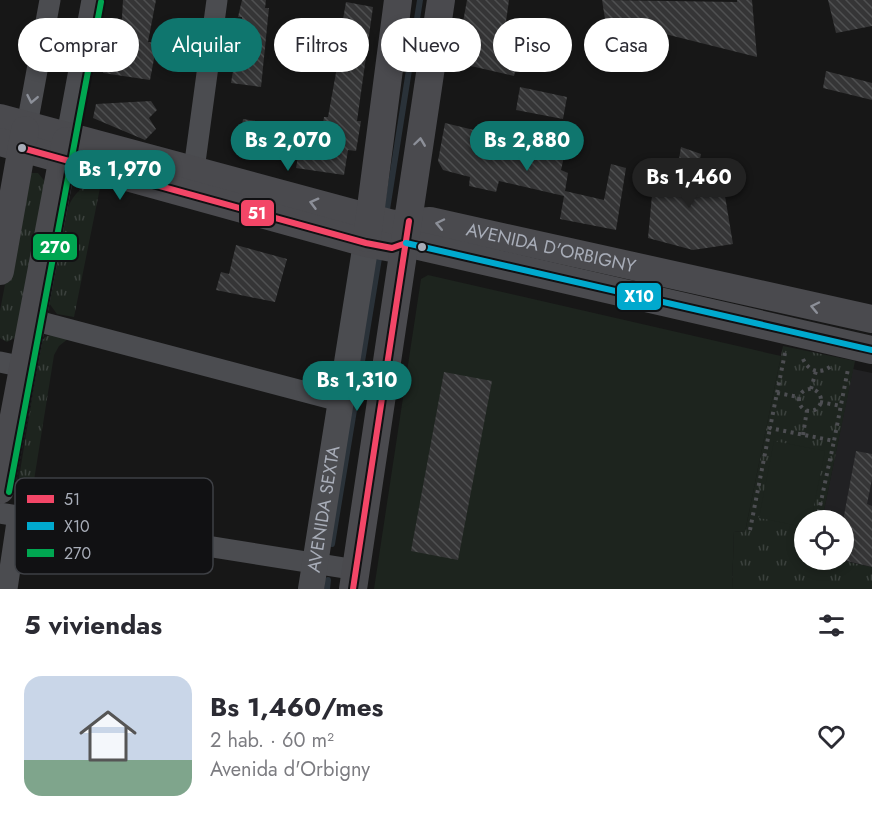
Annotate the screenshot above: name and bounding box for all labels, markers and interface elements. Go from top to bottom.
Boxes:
chip: Comprar [18,18,139,72]
chip: Alquilar [151,18,262,72]
chip: Filtros [274,18,369,72]
chip: Nuevo [381,18,481,72]
chip: Piso [493,18,572,72]
chip: Casa [584,18,669,72]
one-way arrow [26,93,39,103]
pin: Bs 2,070 [226,121,350,172]
pin: Bs 2,880 [465,121,589,172]
text: Bs 2,070 [245,126,331,155]
text: Bs 2,880 [484,126,570,155]
one-way arrow [414,138,426,147]
unlabelled marker [16,142,28,154]
pin: Bs 1,970 [58,150,182,201]
text: Bs 1,970 [78,155,162,184]
pin: Bs 1,460 [627,158,751,209]
text: Bs 1,460 [646,163,732,192]
one-way arrow [309,198,319,210]
line badge: 51 [240,199,275,227]
text: 51 [248,202,266,225]
street label: AVENIDA D'ORBIGNY [464,216,639,279]
one-way arrow [435,218,445,231]
line badge: 270 [32,233,78,261]
text: 270 [40,236,70,259]
unlabelled marker [416,241,428,253]
line badge: X10 [616,282,662,311]
text: X10 [624,285,654,308]
one-way arrow [810,301,820,314]
pin: Bs 1,310 [295,361,419,412]
text: Bs 1,310 [317,366,397,395]
street label: AVENIDA SEXTA [301,444,347,574]
legend [15,478,213,574]
text: 51 [64,488,80,511]
map controls [794,510,854,570]
button: locate [794,510,854,570]
text: X10 [64,515,90,538]
text: 270 [64,542,91,565]
text: 5 viviendas [24,606,162,644]
icon: filters [815,609,848,642]
text: Bs 1,460/mes [210,688,383,726]
icon: home [72,700,144,772]
icon: heart [815,720,848,753]
text: 2 hab. · 60 m² [210,726,334,755]
text: Avenida d'Orbigny [210,755,370,784]

